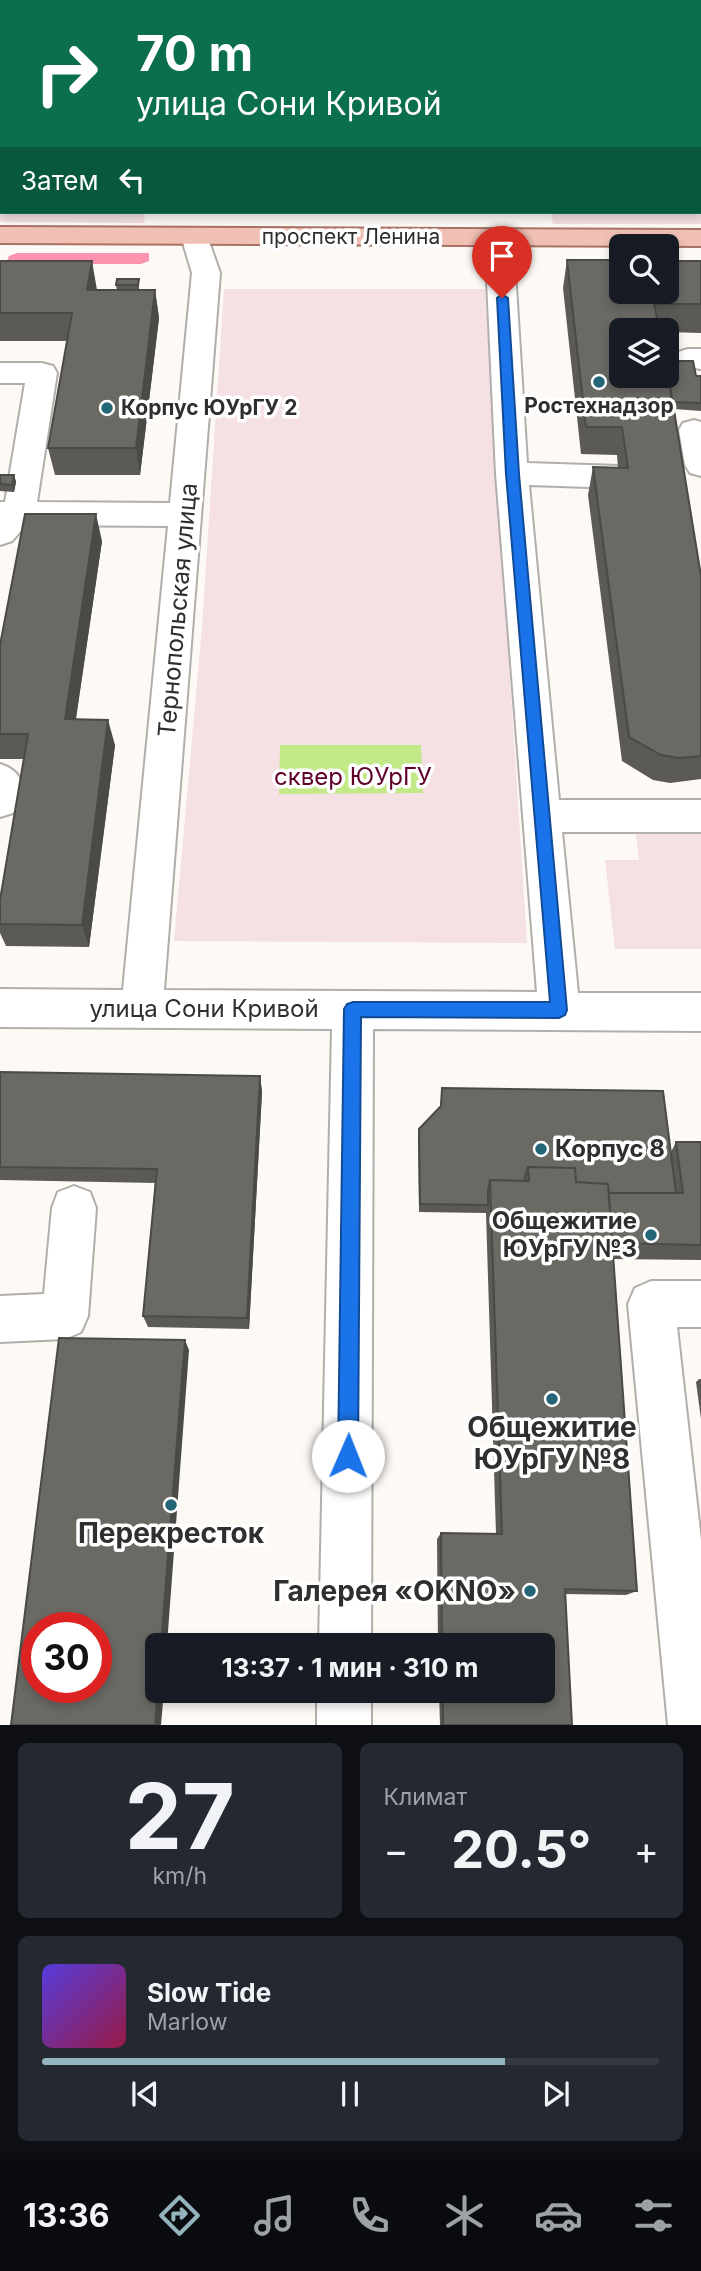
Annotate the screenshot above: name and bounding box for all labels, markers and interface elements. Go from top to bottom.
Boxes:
text: 70 m [136,24,253,83]
icon: right [21,28,112,119]
text: улица Сони Кривой [136,84,442,123]
icon: left [113,161,151,199]
text: Затем [21,165,99,196]
street label: проспект Ленина [262,224,440,249]
pin [472,226,532,298]
map controls [609,234,679,388]
button: search [609,234,679,304]
icon: arrive [483,237,521,275]
button: layers [609,318,679,388]
marker: Ростехнадзор [591,374,607,390]
place label: Ростехнадзор [524,393,674,418]
place label: Корпус ЮУрГУ 2 [121,395,297,420]
marker: Корпус ЮУрГУ 2 [99,400,115,416]
street label: Тернопольская улица [152,482,203,738]
park label: сквер ЮУрГУ [274,762,432,791]
street label: улица Сони Кривой [89,994,319,1023]
place label: Корпус 8 [555,1134,665,1163]
marker: Корпус 8 [533,1141,549,1157]
place label: Общежитие ЮУрГУ №3 [492,1206,637,1263]
marker: Общежитие ЮУрГУ №3 [643,1227,659,1243]
marker: Общежитие ЮУрГУ №8 [544,1391,560,1407]
place label: Общежитие ЮУрГУ №8 [467,1410,637,1476]
position arrow [311,1419,385,1493]
marker: Перекресток [163,1497,179,1513]
place label: Перекресток [78,1516,265,1550]
place label: Галерея «OKNO» [273,1574,516,1608]
marker: Галерея «OKNO» [522,1583,538,1599]
speed limit sign: 30 [21,1612,112,1703]
text: 13:37 · 1 мин · 310 m [222,1652,478,1683]
text: 27 [125,1761,235,1871]
text: Климат [384,1783,467,1811]
text: 20.5° [451,1818,591,1881]
text: − [384,1827,409,1873]
text: + [634,1827,659,1873]
text: km/h [152,1862,207,1890]
text: Slow Tide [147,1977,271,2008]
text: Marlow [147,2008,227,2036]
icon: previous [126,2075,164,2113]
icon: pause [331,2075,369,2113]
icon: next [537,2075,575,2113]
icon: directions [155,2191,204,2240]
icon: music [250,2191,299,2240]
icon: phone [345,2191,394,2240]
icon: climate [440,2191,489,2240]
icon: car [534,2191,583,2240]
icon: filters [629,2191,678,2240]
text: 13:36 [23,2196,109,2235]

